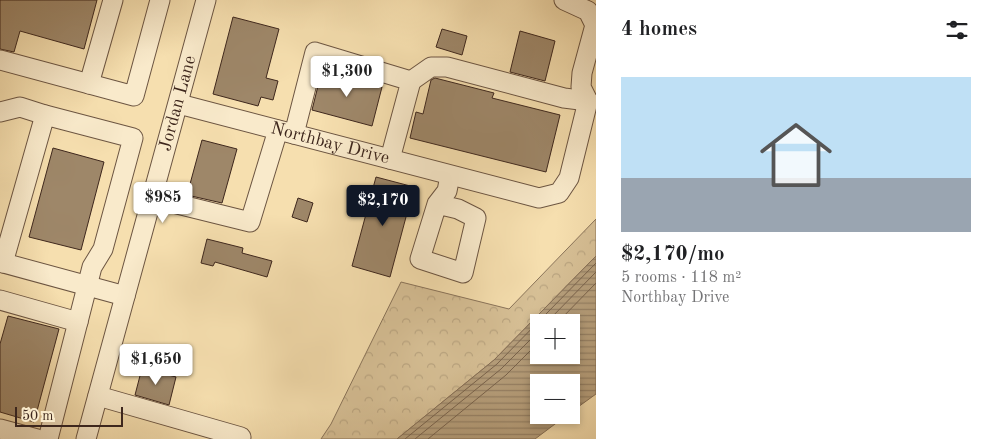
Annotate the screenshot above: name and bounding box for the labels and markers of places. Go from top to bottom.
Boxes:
pin: $1,300 [306,56,388,98]
pin: $985 [133,182,193,224]
pin: $2,170 [342,184,424,227]
pin: $1,650 [115,344,197,386]

